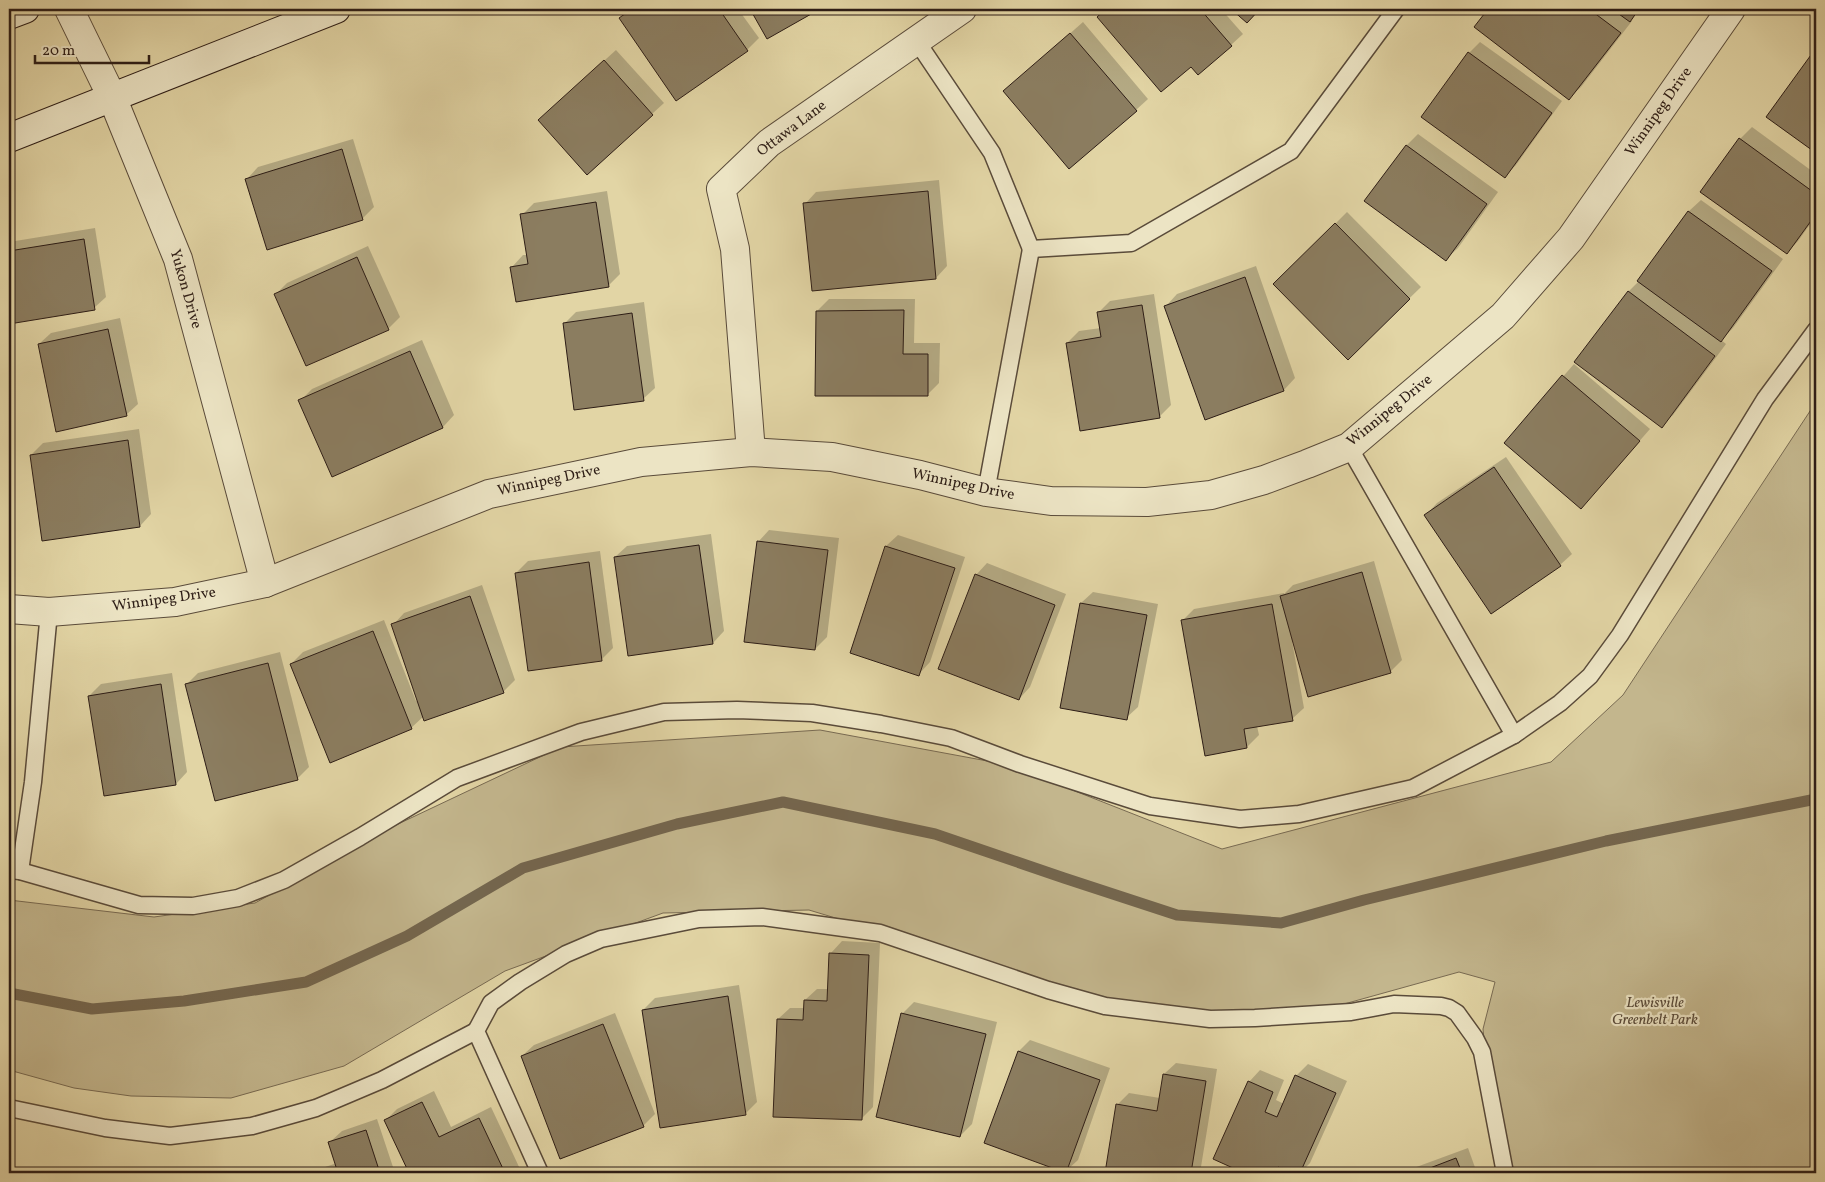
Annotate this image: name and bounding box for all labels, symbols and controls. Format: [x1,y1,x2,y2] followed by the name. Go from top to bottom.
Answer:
[35,32,149,64] scale bar
[42,41,75,62] text: 20 m
[1620,63,1698,161] street label: Winnipeg Drive
[753,96,831,162] street label: Ottawa Lane
[164,247,206,331] street label: Yukon Drive
[1343,370,1437,452] street label: Winnipeg Drive
[496,460,602,502] street label: Winnipeg Drive
[910,464,1016,506] street label: Winnipeg Drive
[111,582,217,618] street label: Winnipeg Drive
[1612,993,1698,1031] park label: Lewisville Greenbelt Park

